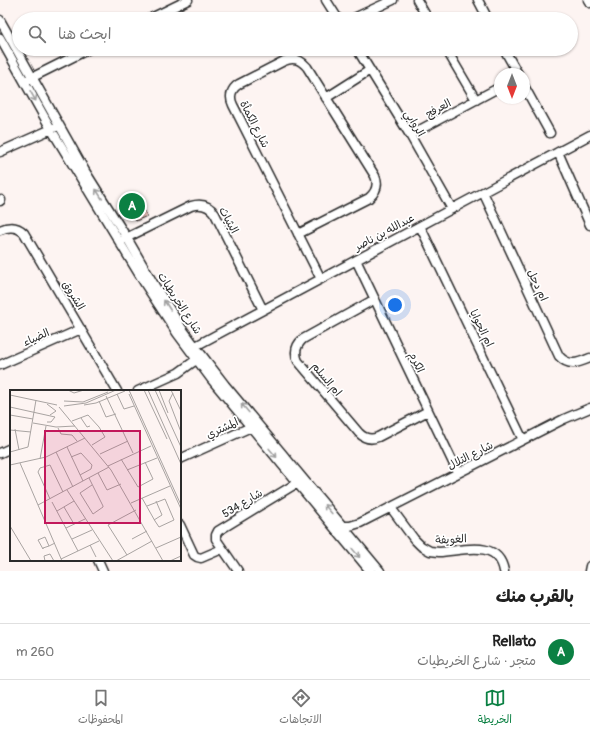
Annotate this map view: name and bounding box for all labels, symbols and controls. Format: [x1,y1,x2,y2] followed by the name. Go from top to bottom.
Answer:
[12,12,578,56] search box
[26,23,48,45] icon: search
[58,25,111,44] text: ابحث هنا
[494,68,530,104] north arrow
[29,90,37,102] one-way arrow
[423,96,454,121] street label: العرفج
[235,98,272,151] street label: شارع الكمأة
[398,107,428,141] street label: الروابي
[95,188,103,200] one-way arrow
[119,191,145,221] pin: A
[216,205,241,236] street label: اليثياث
[351,211,417,255] street label: عبدالله بن ناصر
[523,267,551,304] street label: ام دحل
[153,270,204,338] street label: شارع الخريطيات
[60,278,87,312] street label: الشروق
[385,295,405,315] your location
[162,299,170,311] one-way arrow
[465,307,496,350] street label: ام الحوايا
[21,326,51,349] street label: الضياء
[404,350,427,376] street label: الكرم
[307,360,344,400] street label: ام السلم
[10,390,181,561] inset map
[241,403,250,414] one-way arrow
[204,415,241,443] street label: المشتري
[445,438,496,474] street label: شارع التلال
[268,448,277,459] one-way arrow
[220,486,266,522] street label: شارع 534
[324,503,332,514] one-way arrow
[435,532,467,547] street label: الغويفة
[351,548,360,559] one-way arrow
[496,586,574,607] text: بالقرب منك
[492,632,536,651] text: Rellato
[16,644,54,660] text: 260 m
[557,644,565,660] text: A
[417,653,536,669] text: متجر · شارع الخريطيات
[78,687,123,729] tab: المحفوظات
[279,687,322,729] tab: الاتجاهات
[478,687,512,729] tab: الخريطة

